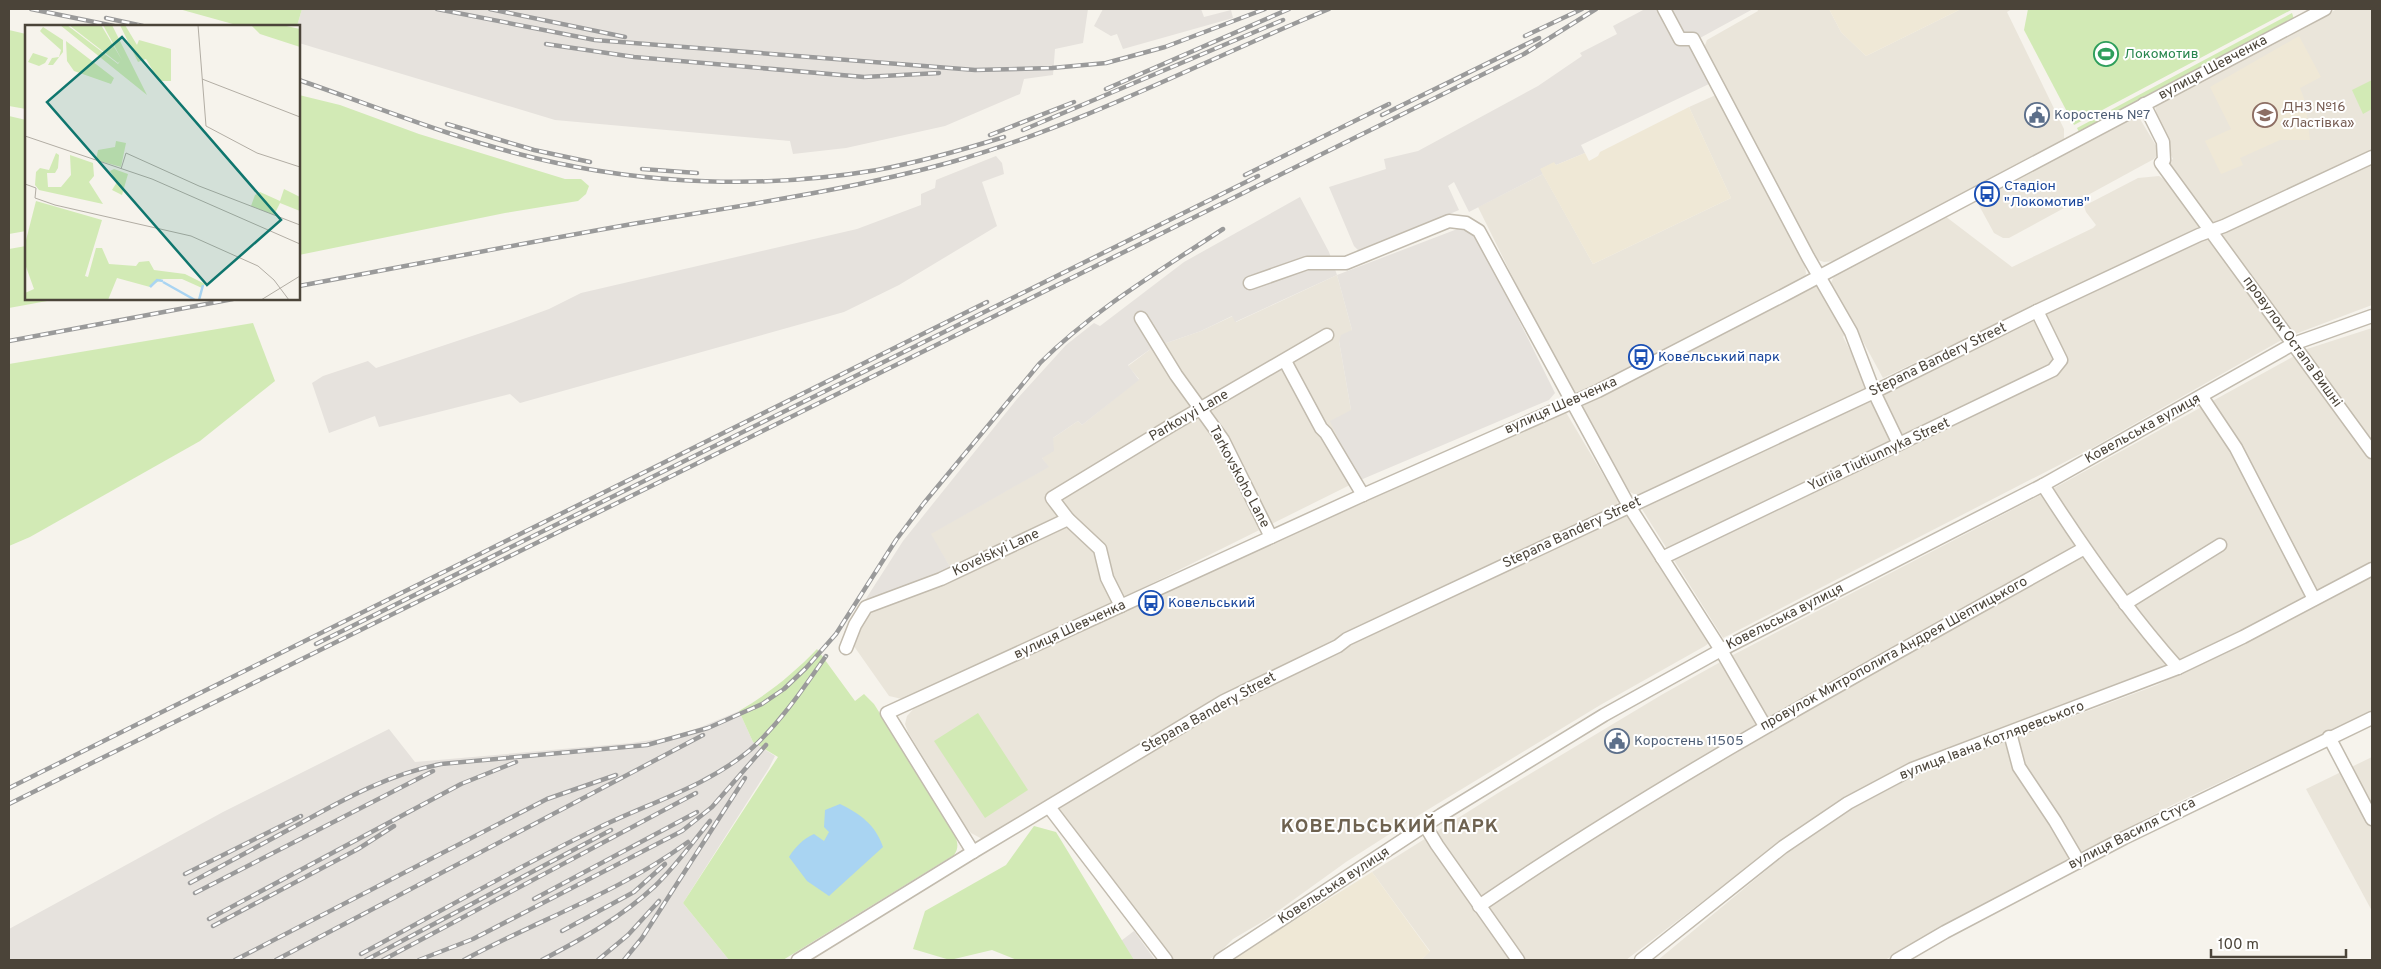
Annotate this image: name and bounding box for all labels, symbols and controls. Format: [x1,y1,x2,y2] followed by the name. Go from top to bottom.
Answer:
[25,25,300,300] inset map
[2156,32,2270,104] street label: вулиця Шевченка
[2093,41,2119,67] sports icon: Локомотив
[2124,46,2198,63] place label: Локомотив
[2282,99,2355,132] place label: ДНЗ №16 «Ластівка»
[2024,102,2050,128] public building icon: Коростень №7
[2252,102,2278,128] school or university icon: ДНЗ №16 «Ластівка»
[2054,107,2150,124] place label: Коростень №7
[2004,178,2090,211] place label: Стадіон "Локомотив"
[1974,181,2000,207] bus stop icon: Стадіон "Локомотив"
[2239,273,2345,411] street label: провулок Остапа Вишні
[1867,319,2009,401] street label: Stepana Bandery Street
[1628,344,1654,370] bus stop icon: Ковельський парк
[1658,349,1780,366] place label: Ковельський парк
[1502,374,1620,438] street label: вулиця Шевченка
[1146,386,1232,446] street label: Parkovyi Lane
[2082,390,2204,468] street label: Ковельська вулиця
[1805,415,1953,495] street label: Yuriia Tiutiunnyka Street
[1205,423,1273,531] street label: Tarkovskoho Lane
[1500,493,1644,573] street label: Stepana Bandery Street
[950,525,1042,581] street label: Kovelskyi Lane
[1757,573,2031,735] street label: провулок Митрополита Андрея Шептицького
[1723,580,1847,654] street label: Ковельська вулиця
[1138,590,1164,616] bus stop icon: Ковельський
[1168,595,1255,612] place label: Ковельський
[1012,597,1128,663] street label: вулиця Шевченка
[1139,669,1279,757] street label: Stepana Bandery Street
[1897,698,2087,784] street label: вулиця Івана Котляревського
[1604,728,1630,754] public building icon: Коростень 11505
[1634,733,1744,750] place label: Коростень 11505
[2065,794,2199,874] street label: вулиця Василя Стуса
[1281,814,1499,839] district label: КОВЕЛЬСЬКИЙ ПАРК
[1275,844,1393,928] street label: Ковельська вулиця
[2211,926,2346,958] scale bar
[2218,936,2259,955] text: 100 m

